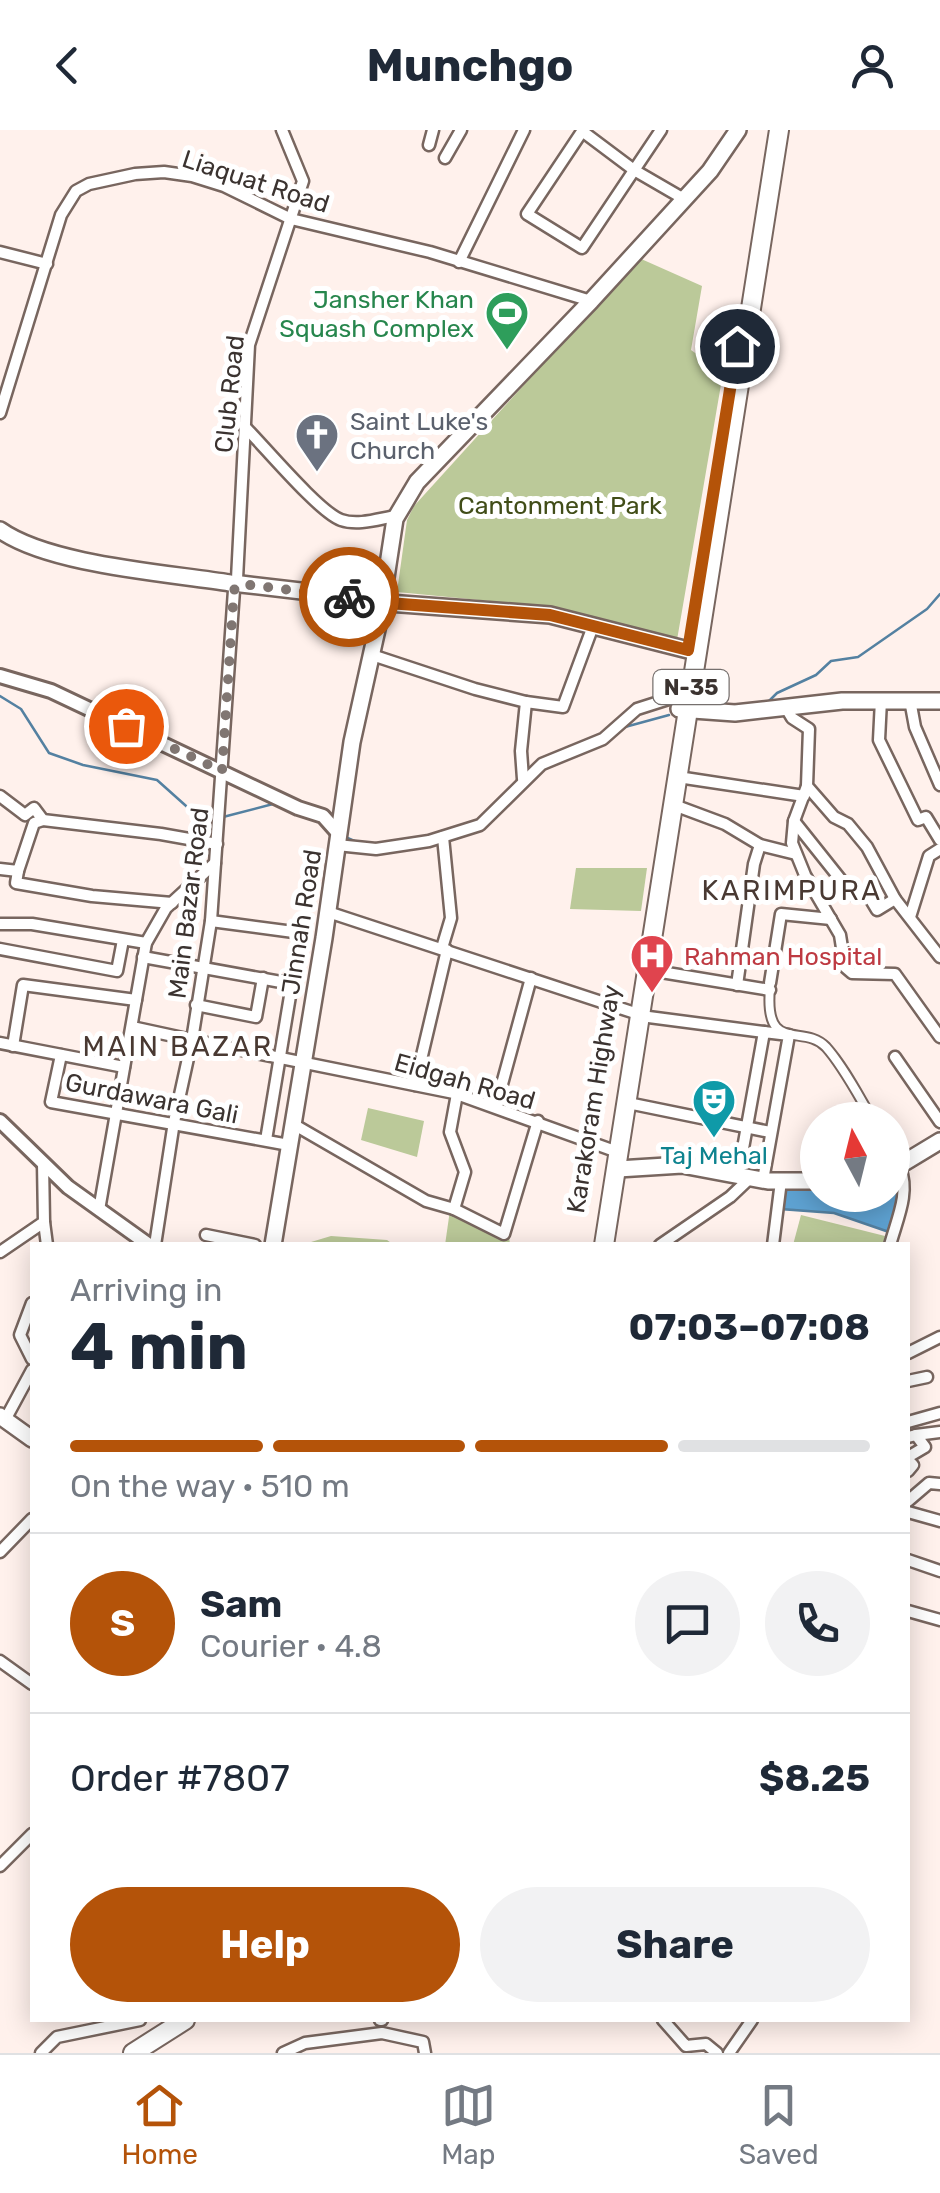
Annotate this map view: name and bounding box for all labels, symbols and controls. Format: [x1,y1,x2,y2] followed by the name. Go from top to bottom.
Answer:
[40,38,95,93] icon: back
[845,38,900,93] icon: person
[367,39,573,92] text: Munchgo
[179,144,333,219] street label: Liaquat Road
[279,285,474,343] place label: Jansher Khan Squash Complex
[484,290,530,351] sports icon: Jansher Khan Squash Complex
[695,304,780,389] pin
[710,319,765,374] icon: home
[209,334,250,454] street label: Club Road
[350,407,488,465] place label: Saint Luke's Church
[294,412,340,473] church icon: Saint Luke's Church
[458,491,662,520] park label: Cantonment Park
[299,547,399,647] courier
[322,570,377,625] icon: bike
[654,670,728,704] road number: N-35
[84,684,169,769] pin
[99,699,154,754] icon: bag
[162,806,215,1000] street label: Main Bazar Road
[276,847,327,997] street label: Jinnah Road
[701,874,883,907] district label: KARIMPURA
[629,933,675,994] hospital icon: Rahman Hospital
[684,942,882,971] place label: Rahman Hospital
[561,983,626,1215] street label: Karakoram Highway
[82,1030,274,1063] district label: MAIN BAZAR
[391,1048,539,1115] street label: Eidgah Road
[63,1068,241,1129] street label: Gurdawara Gali
[691,1078,737,1139] theatre icon: Taj Mehal
[800,1102,910,1212] north arrow
[800,1102,910,1212] map controls
[660,1141,768,1170] place label: Taj Mehal
[70,1271,222,1309] text: Arriving in
[629,1304,870,1350] text: 07:03–07:08
[70,1308,248,1385] text: 4 min
[70,1467,350,1505] text: On the way · 510 m
[635,1571,740,1676] button: chat
[765,1571,870,1676] button: phone
[200,1581,282,1627] text: Sam
[110,1600,135,1646] text: S
[200,1627,382,1665] text: Courier · 4.8
[70,1755,290,1801] text: Order #7807
[759,1755,870,1801] text: $8.25
[70,1887,460,2002] button: Help
[480,1887,870,2002] button: Share
[121,2078,198,2171] tab: Home
[441,2078,496,2171] tab: Map
[739,2078,819,2171] tab: Saved

